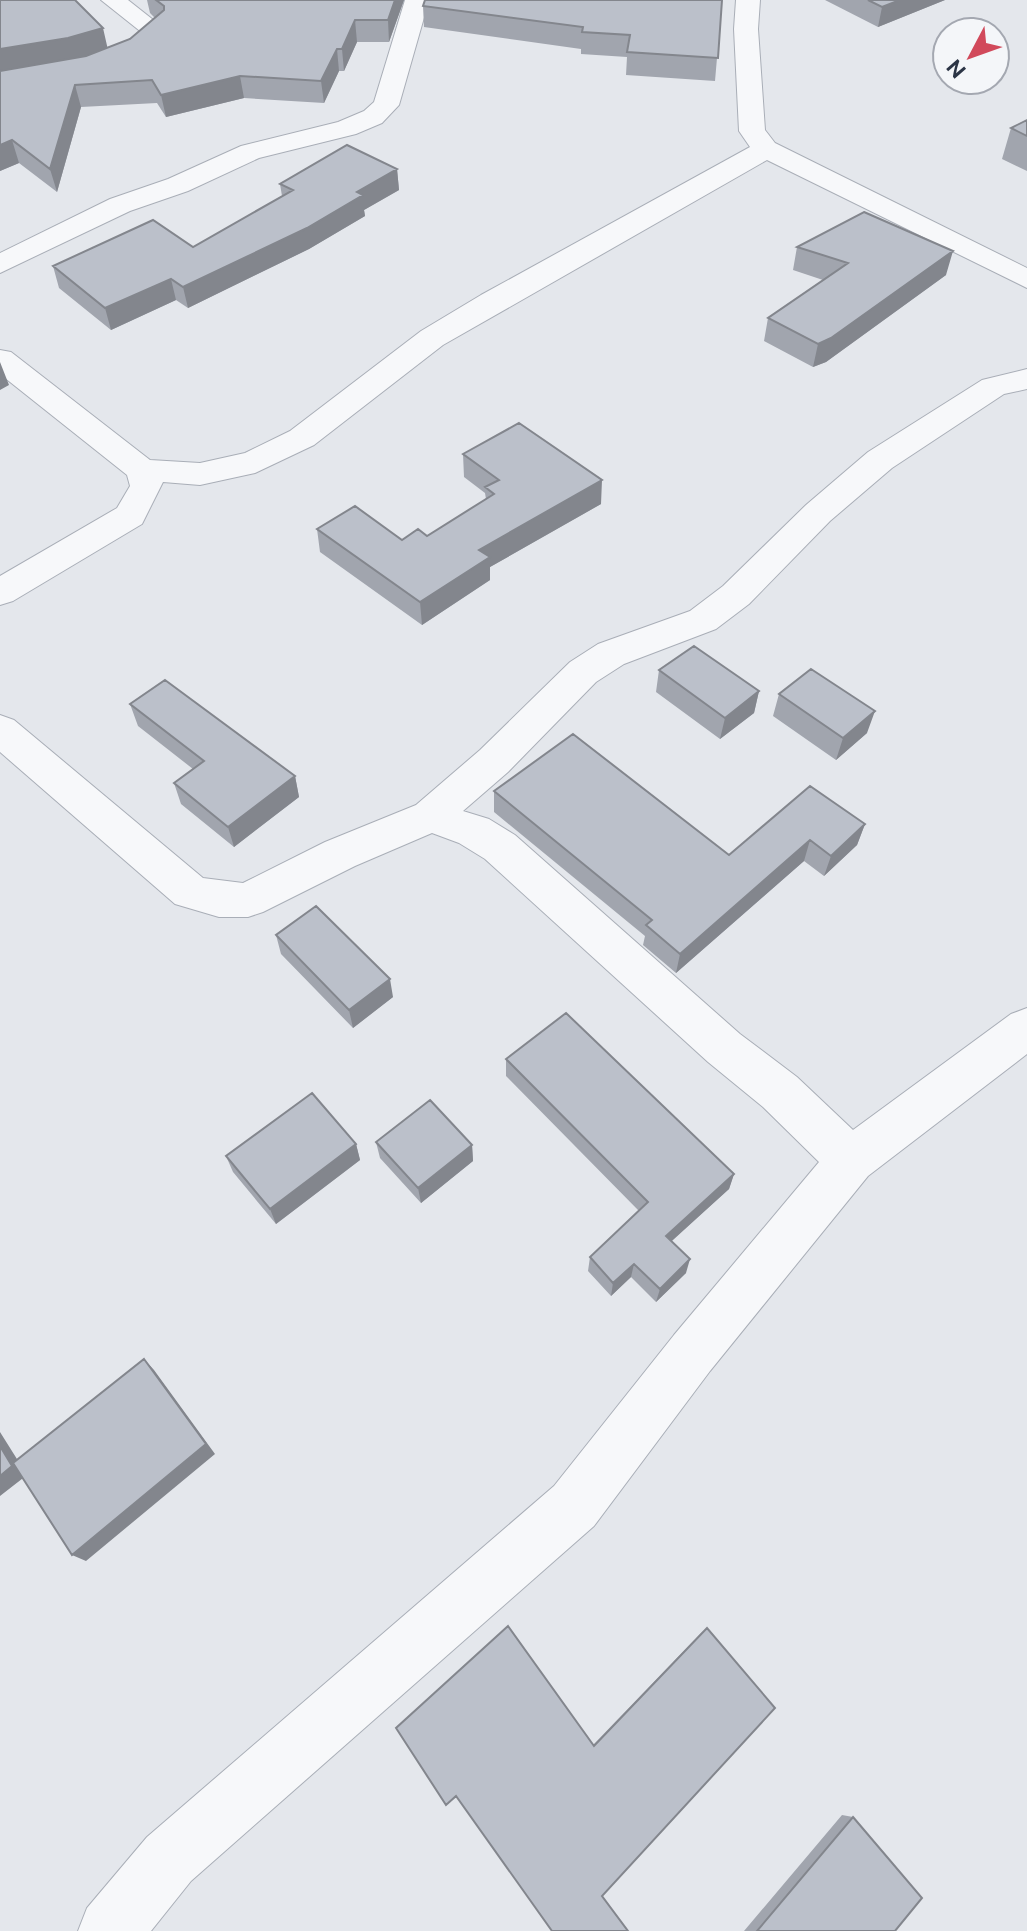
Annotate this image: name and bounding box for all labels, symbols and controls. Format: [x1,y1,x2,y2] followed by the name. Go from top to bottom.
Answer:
[931,16,1011,96] north arrow
[941,55,970,84] text: N

